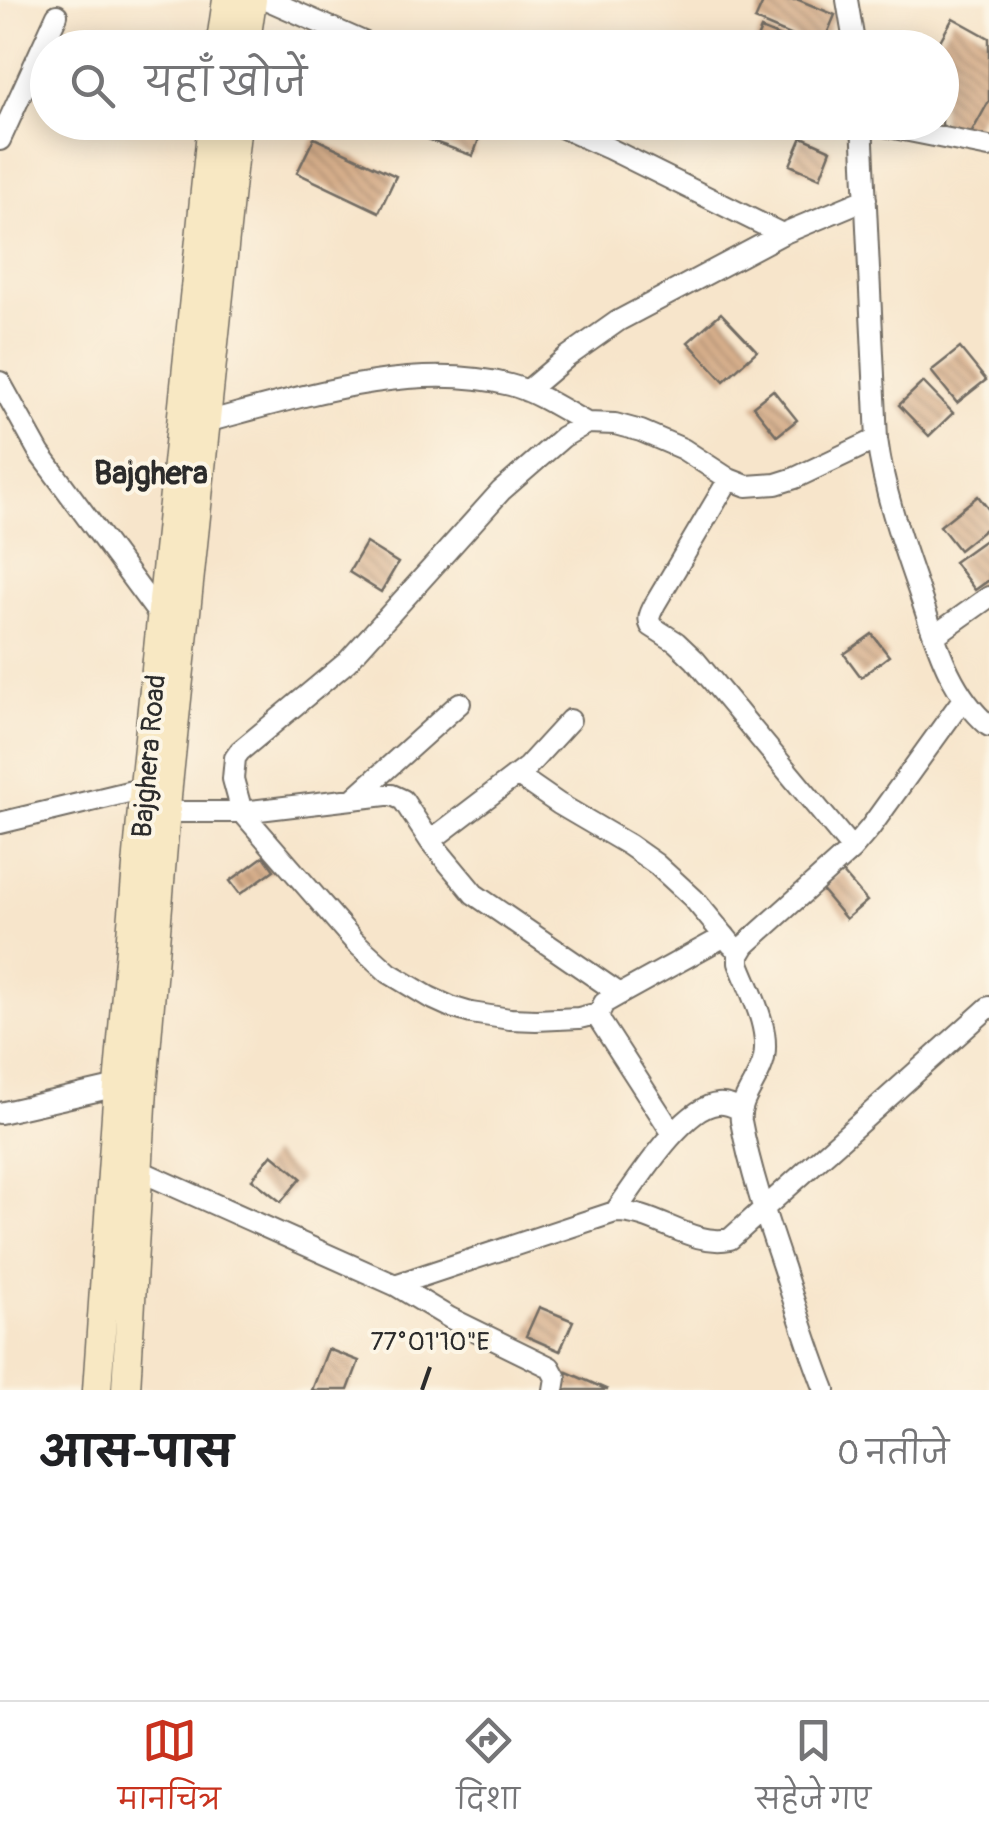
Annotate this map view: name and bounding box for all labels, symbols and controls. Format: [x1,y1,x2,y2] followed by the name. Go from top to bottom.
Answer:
[30,30,959,140] search box
[65,58,120,113] icon: search
[145,59,307,107] text: यहाँ खोजें
[94,454,208,494] district label: Bajghera
[125,673,174,839] street label: Bajghera Road
[370,1327,490,1358] text: 77°01'10"E
[40,1427,233,1479] text: आस-पास
[837,1434,949,1474] text: 0 नतीजे
[118,1713,221,1830] tab: मानचित्र
[456,1713,520,1830] tab: दिशा
[756,1713,871,1830] tab: सहेजे गए

